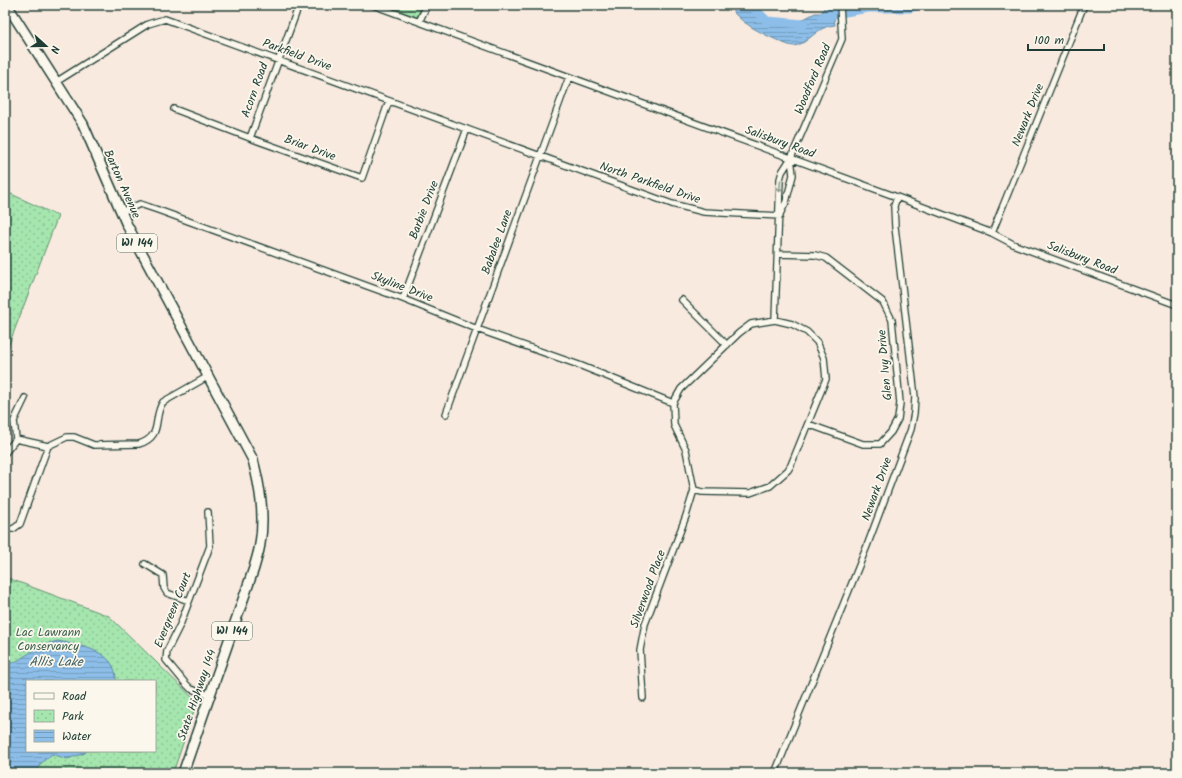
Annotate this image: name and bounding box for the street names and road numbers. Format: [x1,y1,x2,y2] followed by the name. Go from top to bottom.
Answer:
[260,34,335,76] street label: Parkfield Drive
[790,40,837,117] street label: Woodford Road
[236,59,274,120] street label: Acorn Road
[1007,80,1050,149] street label: Newark Drive
[742,121,819,164] street label: Salisbury Road
[281,130,339,166] street label: Briar Drive
[98,146,146,222] street label: Barton Avenue
[597,157,704,209] street label: North Parkfield Drive
[404,177,444,242] street label: Barbie Drive
[476,206,518,277] street label: Babalee Lane
[117,234,157,252] road number: WI 144
[1044,236,1121,280] street label: Salisbury Road
[368,266,436,308] street label: Skyline Drive
[872,328,898,401] street label: Glen Ivy Drive
[857,454,898,524] street label: Newark Drive
[625,547,671,631] street label: Silverwood Place
[149,569,197,651] street label: Evergreen Court
[212,622,252,640] road number: WI 144
[172,646,222,743] street label: State Highway 144

